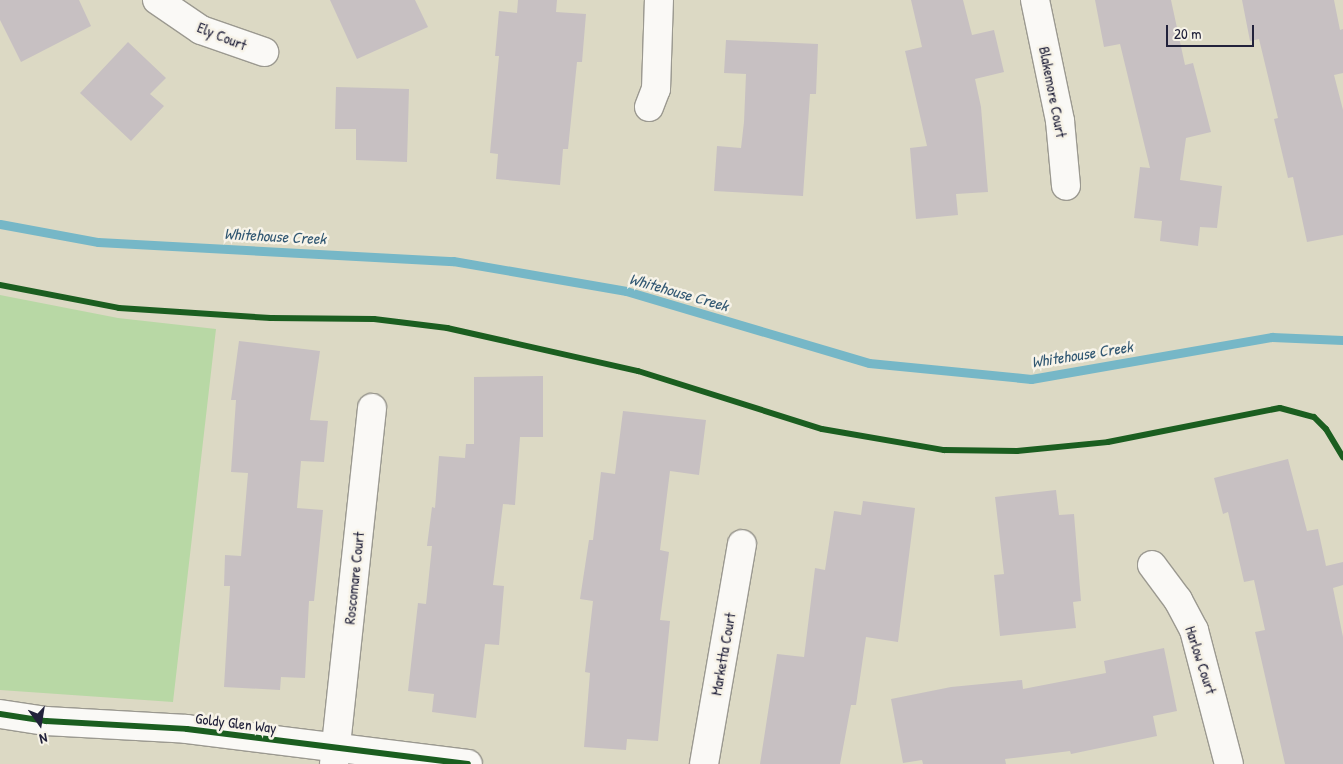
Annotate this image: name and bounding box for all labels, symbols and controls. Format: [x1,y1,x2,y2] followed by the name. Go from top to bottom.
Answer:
[1168,15,1256,47] scale bar
[195,18,249,54] street label: Ely Court
[1174,23,1201,44] text: 20 m
[1035,45,1071,139] street label: Blakemore Court
[224,224,326,248] water label: Whitehouse Creek
[627,269,731,315] water label: Whitehouse Creek
[1030,337,1134,371] water label: Whitehouse Creek
[340,531,368,625] street label: Roscomare Court
[707,611,739,697] street label: Marketta Court
[1182,624,1220,696] street label: Harlow Court
[15,699,65,749] north arrow
[194,709,278,737] street label: Goldy Glen Way
[38,729,49,749] text: N

